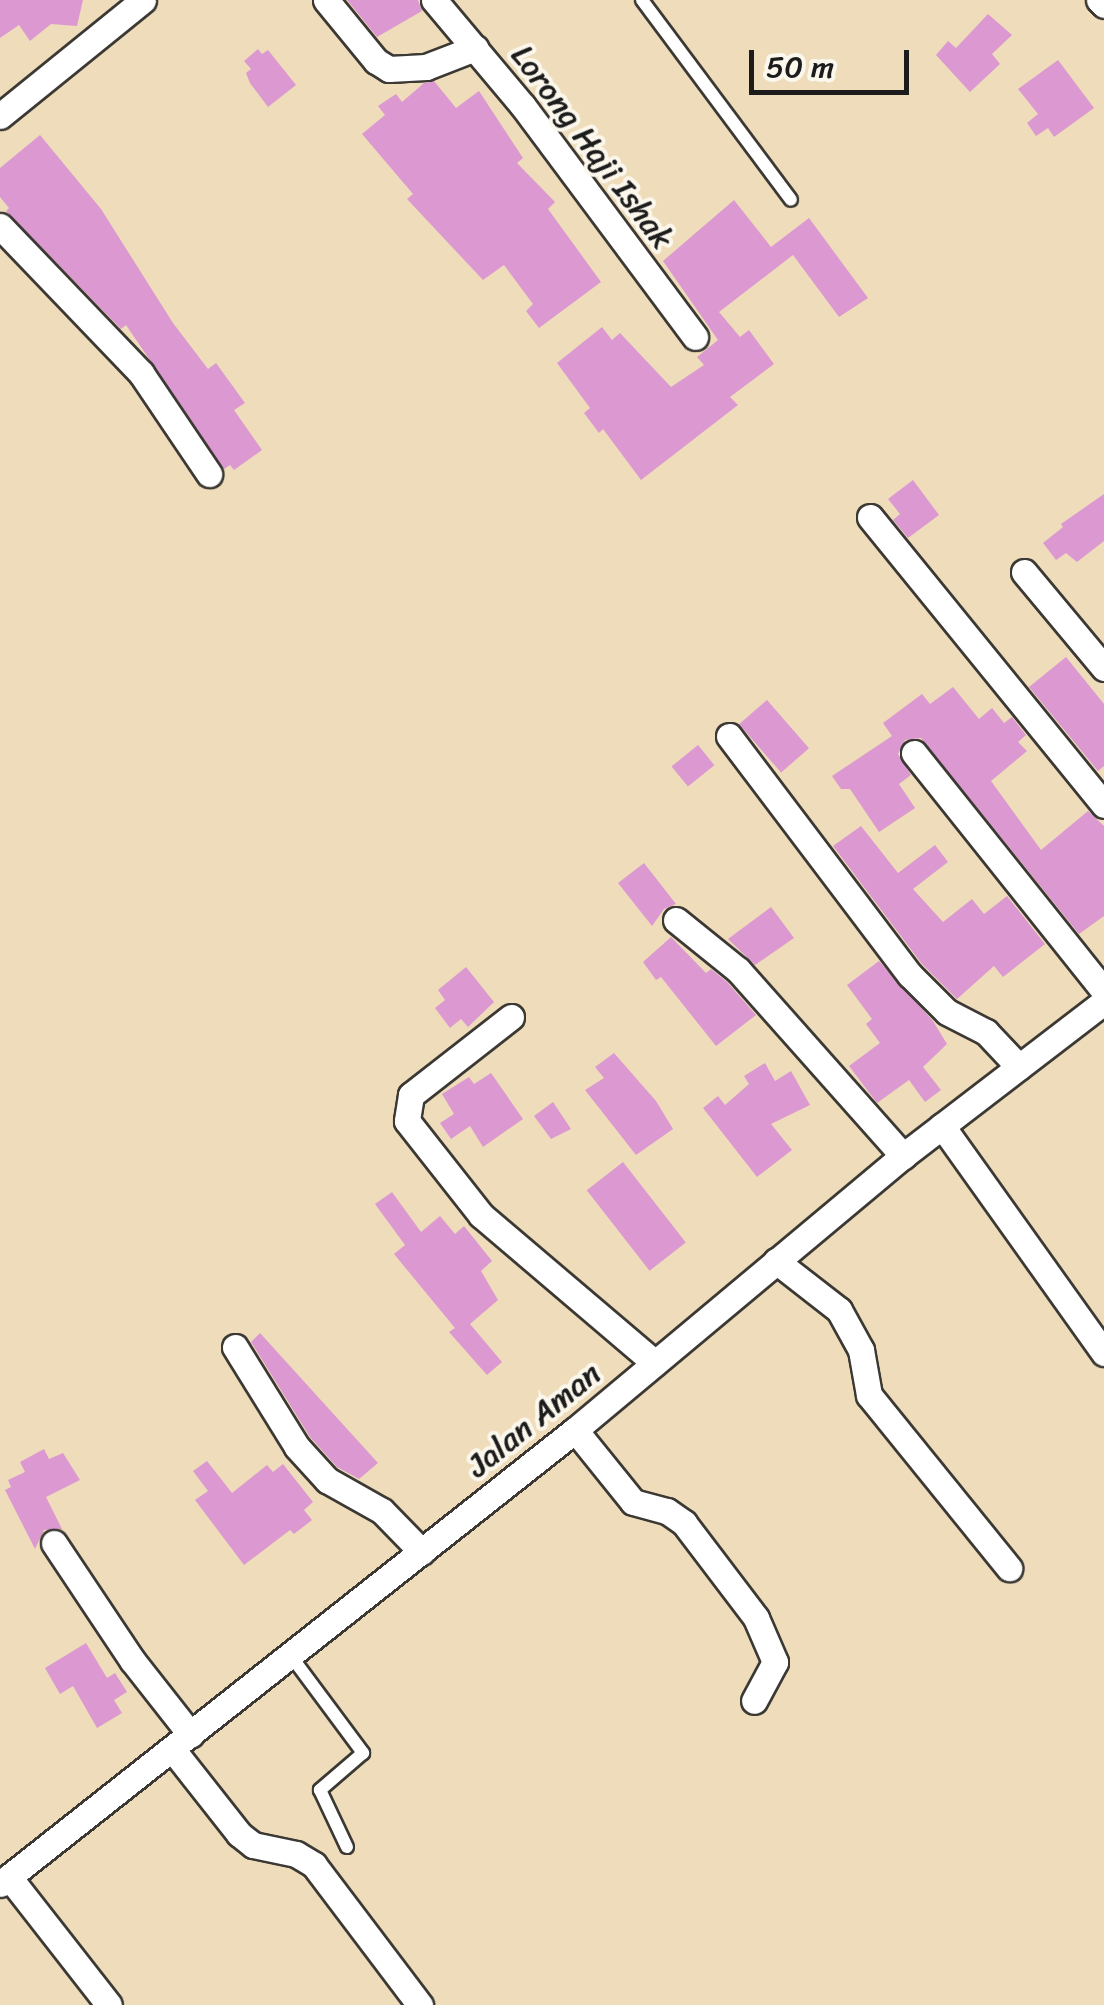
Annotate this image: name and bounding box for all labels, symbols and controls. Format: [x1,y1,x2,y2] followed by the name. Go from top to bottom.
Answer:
[754,30,914,92] scale bar
[503,37,681,257] street label: Lorong Haji Ishak
[766,40,834,94] text: 50 m
[459,1355,609,1485] street label: Jalan Aman

